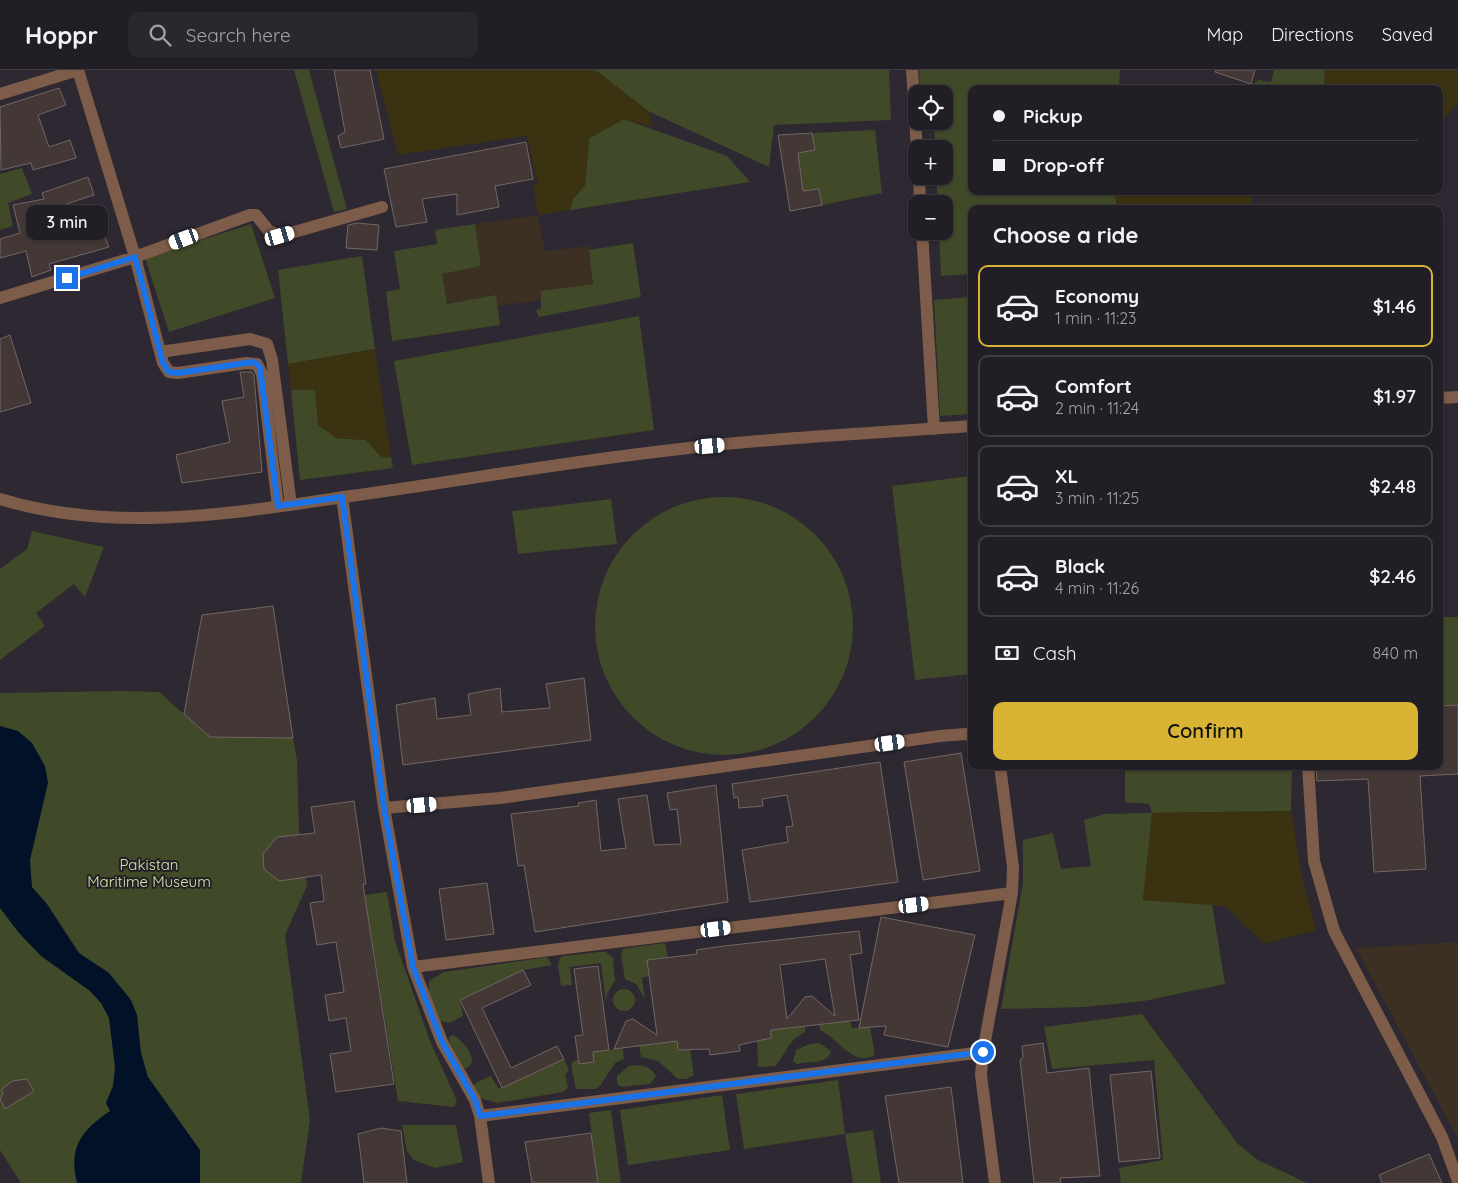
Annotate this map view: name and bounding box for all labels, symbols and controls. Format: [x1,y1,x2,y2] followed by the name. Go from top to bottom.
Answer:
[128,12,478,57] search box
[25,20,98,50] text: Hoppr
[146,21,174,49] icon: search
[186,23,291,47] text: Search here
[1206,23,1243,46] text: Map
[1271,23,1354,46] text: Directions
[1382,23,1433,46] text: Saved
[908,85,953,240] map controls
[908,85,953,130] button: locate
[1023,104,1083,128] text: Pickup
[908,140,953,185] button: +
[1023,153,1104,177] text: Drop-off
[908,195,953,240] button: −
[26,206,108,240] callout: 3 min
[47,212,87,232] text: 3 min
[993,221,1138,249] text: Choose a ride
[263,225,296,247] car
[167,227,200,251] car
[56,267,78,289] route end
[995,284,1040,329] icon: car
[1055,284,1139,308] text: Economy
[1373,294,1416,318] text: $1.46
[1055,308,1137,328] text: 1 min · 11:23
[995,374,1040,419] icon: car
[1055,374,1132,398] text: Comfort
[1373,384,1416,408] text: $1.97
[1055,398,1139,418] text: 2 min · 11:24
[694,437,725,455] car
[995,464,1040,509] icon: car
[1055,464,1078,488] text: XL
[1369,474,1416,498] text: $2.48
[1055,488,1139,508] text: 3 min · 11:25
[995,554,1040,599] icon: car
[1055,554,1105,578] text: Black
[1369,564,1416,588] text: $2.46
[1055,578,1139,598] text: 4 min · 11:26
[993,639,1021,667] icon: cash
[1033,641,1077,665] text: Cash
[1372,643,1418,663] text: 840 m
[993,702,1418,760] button: Confirm
[874,733,905,753] car
[406,796,437,814] car
[87,855,211,891] park label: Pakistan Maritime Museum
[898,896,929,914] car
[700,920,731,938] car
[972,1041,994,1063] route start

